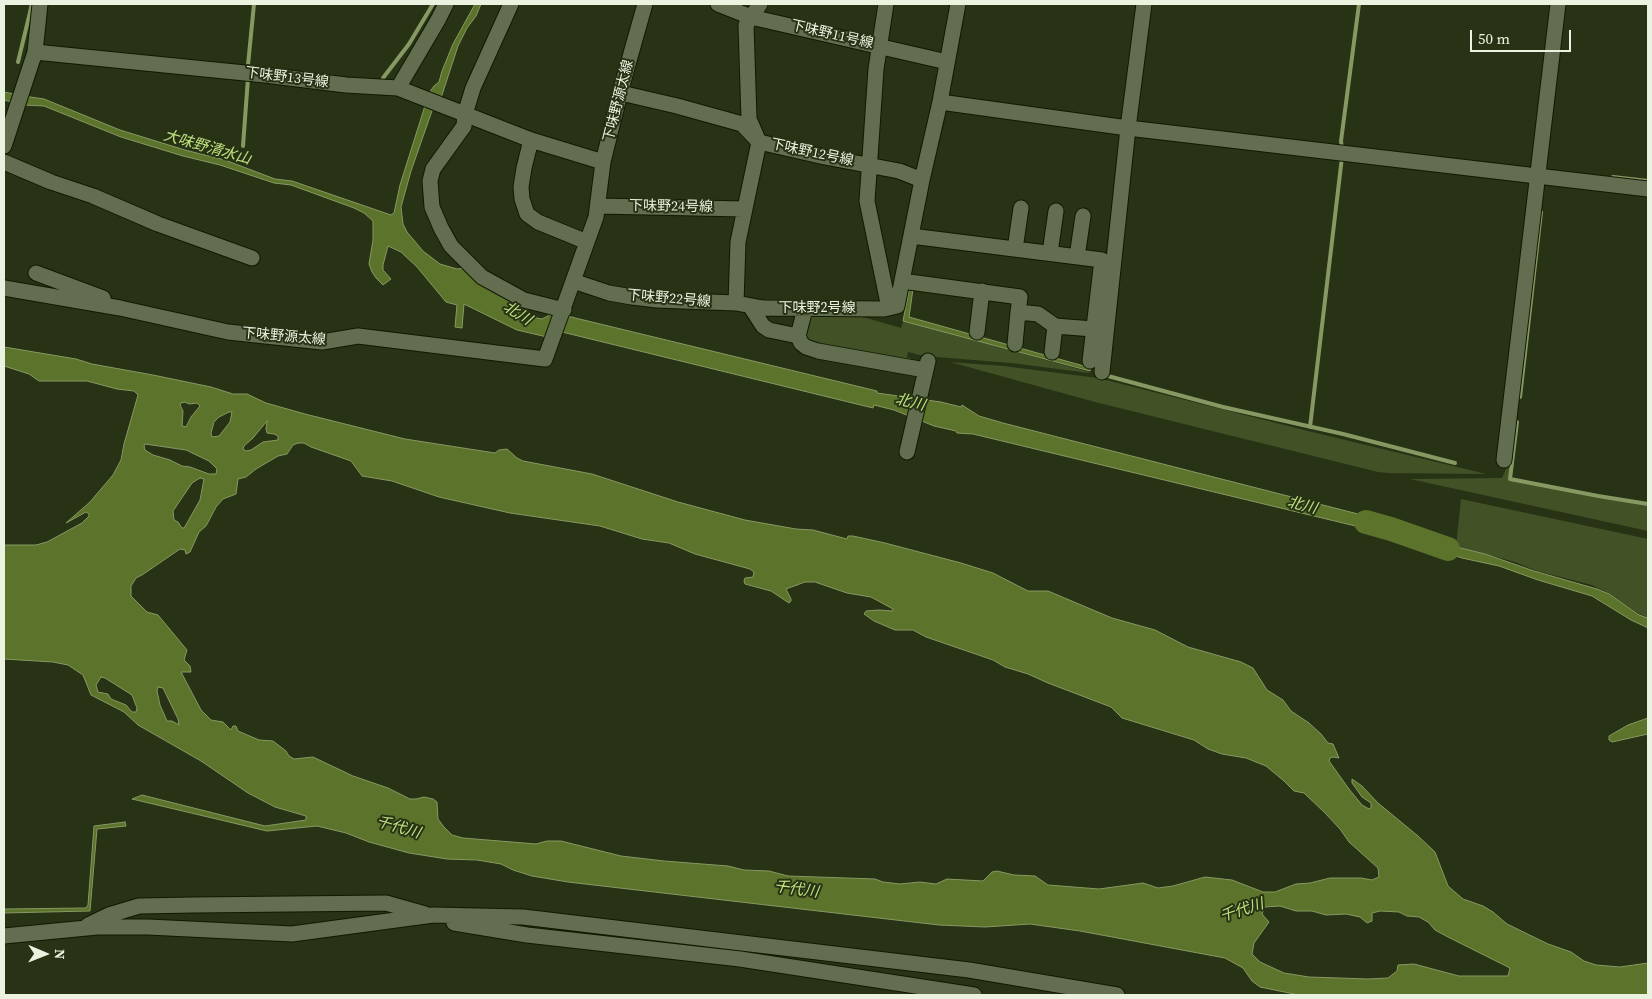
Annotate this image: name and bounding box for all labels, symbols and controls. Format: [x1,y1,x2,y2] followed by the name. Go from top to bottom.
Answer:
[789,17,875,53] street label: 下味野11号線
[1472,20,1573,52] scale bar
[1478,28,1510,49] text: 50 m
[601,58,637,144] street label: 下味野源太線
[244,65,330,91] street label: 下味野13号線
[161,127,253,169] water label: 大味野清水山
[769,136,855,170] street label: 下味野12号線
[629,198,713,216] street label: 下味野24号線
[626,287,712,311] street label: 下味野22号線
[500,298,534,330] water label: 北川
[779,300,855,316] street label: 下味野2号線
[241,325,327,349] street label: 下味野源太線
[893,391,927,415] water label: 北川
[1285,494,1319,518] water label: 北川
[374,813,422,843] water label: 千代川
[772,878,820,902] water label: 千代川
[1218,895,1266,927] water label: 千代川
[20,929,70,979] north arrow
[50,949,70,960] text: N

